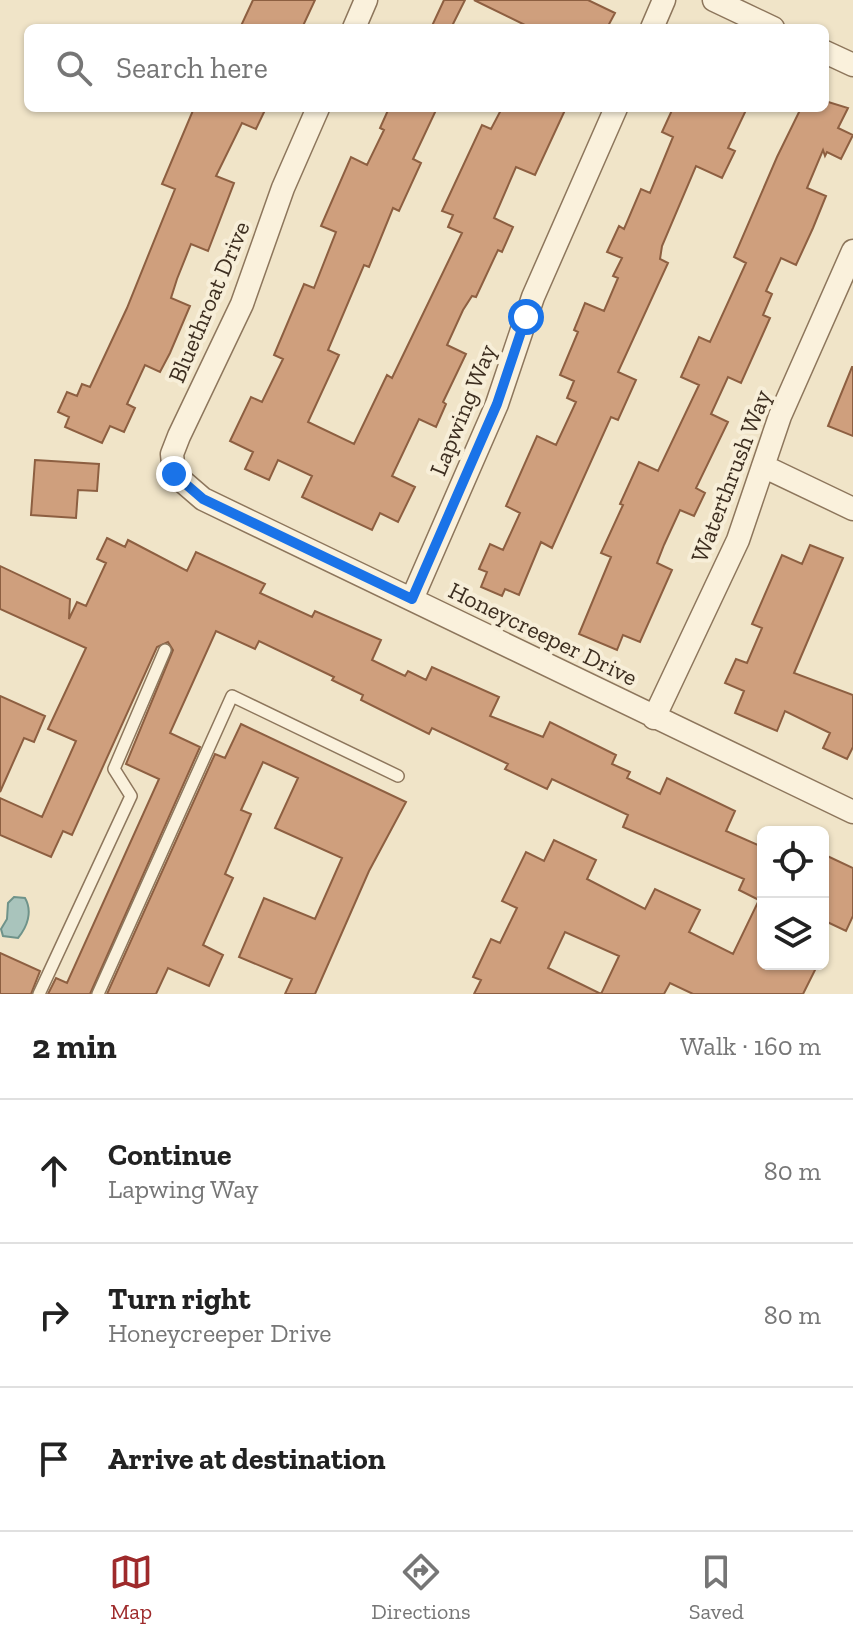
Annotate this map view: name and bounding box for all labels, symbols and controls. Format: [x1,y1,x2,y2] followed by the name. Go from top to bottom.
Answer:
[24,24,829,112] search box
[52,46,96,90] icon: search
[116,50,268,86] text: Search here
[161,217,256,387] street label: Bluethroat Drive
[508,299,544,335] route start
[423,339,502,480] street label: Lapwing Way
[684,385,777,566] street label: Waterthrush Way
[156,456,192,492] route end
[444,575,642,692] street label: Honeycreeper Drive
[757,826,829,970] map controls
[757,826,829,898] button: locate
[757,898,829,970] button: layers
[32,1026,117,1067] text: 2 min
[680,1030,821,1062] text: Walk · 160 m
[108,1137,232,1173] text: Continue
[32,1149,76,1193] icon: ahead
[764,1155,821,1187] text: 80 m
[108,1173,259,1205] text: Lapwing Way
[108,1281,250,1317] text: Turn right
[32,1293,76,1337] icon: right
[764,1299,821,1331] text: 80 m
[108,1317,331,1349] text: Honeycreeper Drive
[32,1437,76,1481] icon: arrive
[108,1441,385,1477] text: Arrive at destination
[109,1550,153,1625] tab: Map
[371,1550,471,1625] tab: Directions
[689,1550,744,1625] tab: Saved

